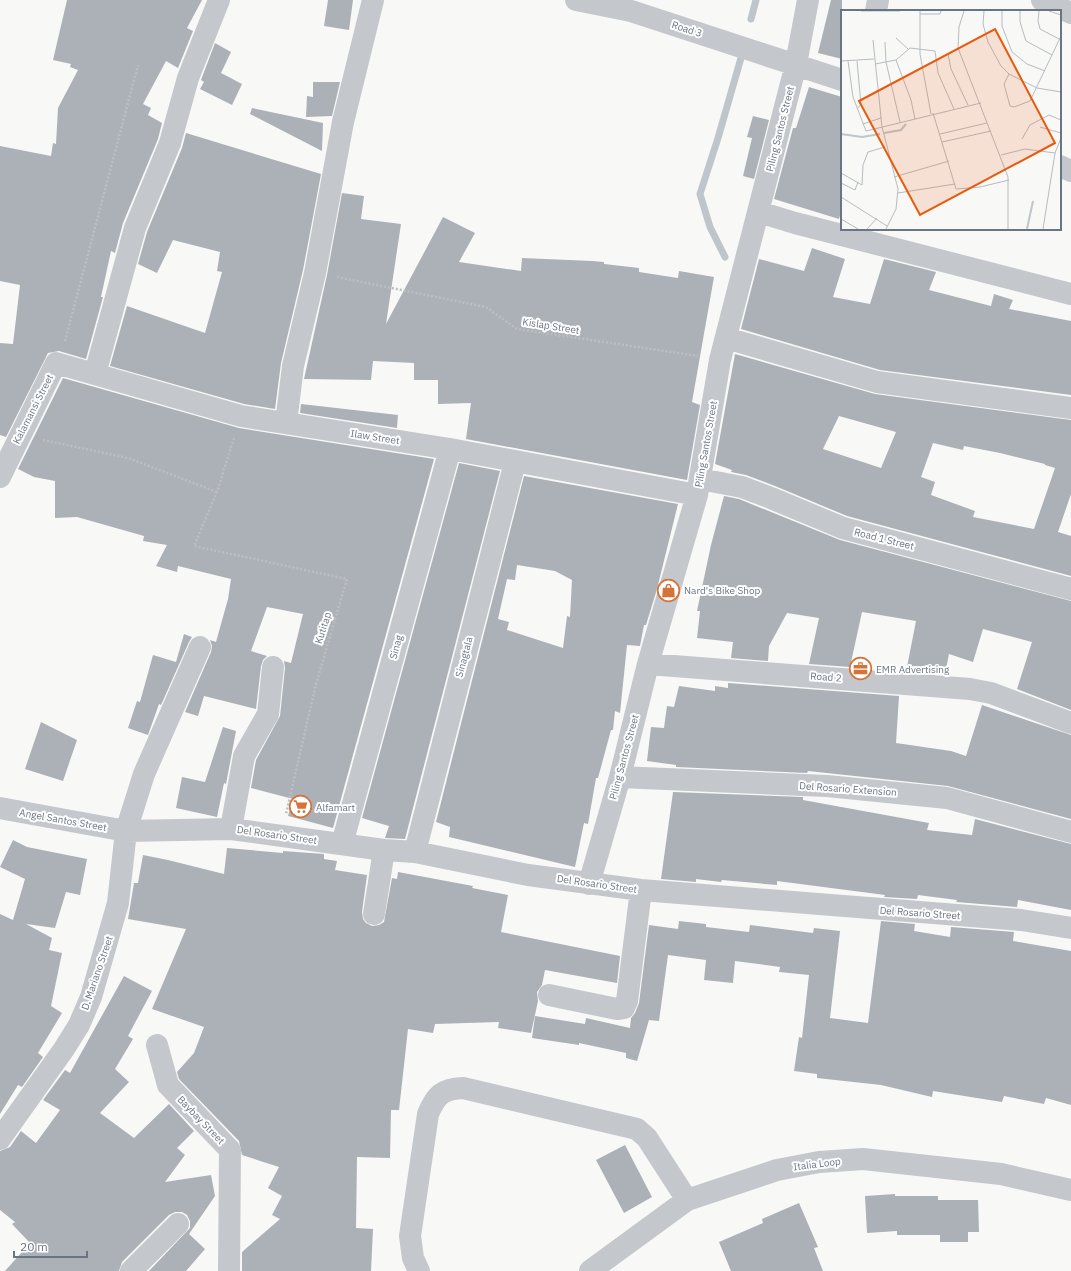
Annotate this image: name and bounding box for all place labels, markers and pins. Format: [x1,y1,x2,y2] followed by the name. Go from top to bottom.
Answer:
[656,577,682,603] shop icon: Nard's Bike Shop
[684,584,761,597] place label: Nard's Bike Shop
[848,656,874,682] office icon: EMR Advertising
[876,663,950,676] place label: EMR Advertising
[288,794,314,820] supermarket icon: Alfamart
[316,801,355,814] place label: Alfamart

